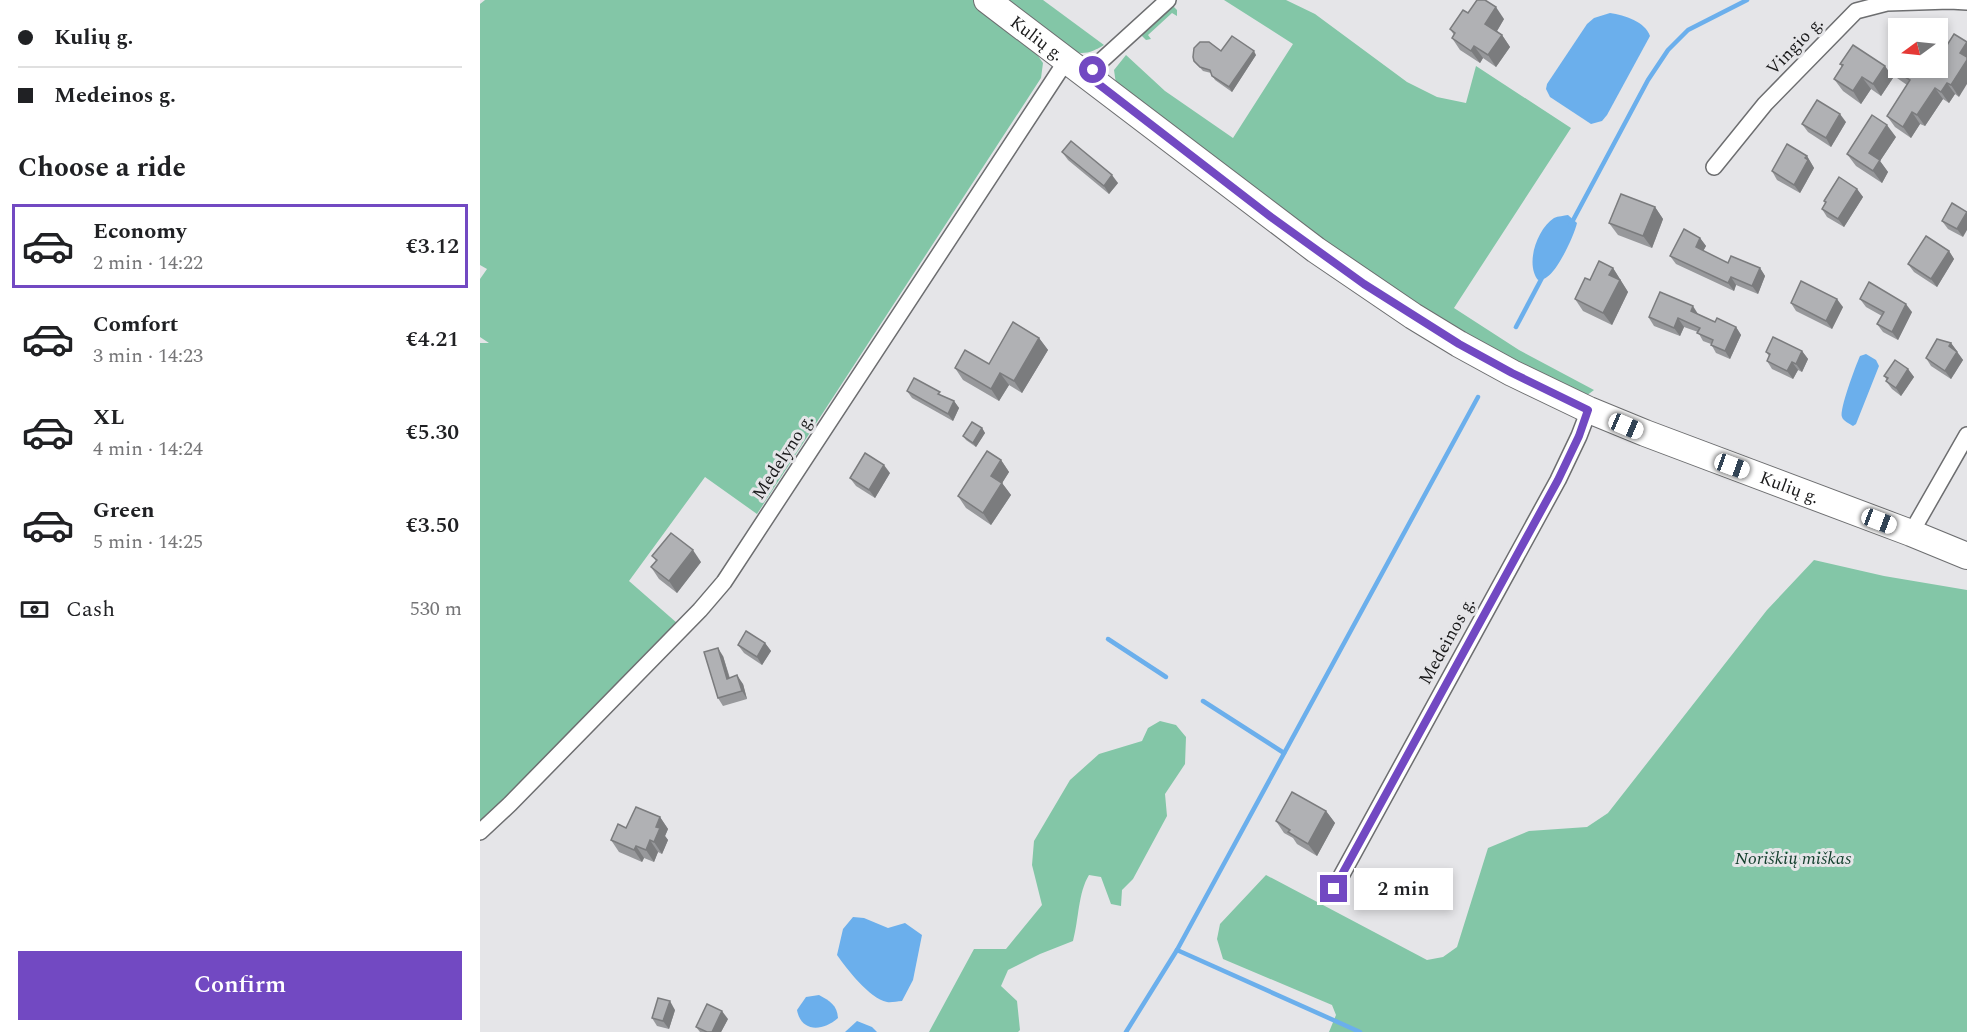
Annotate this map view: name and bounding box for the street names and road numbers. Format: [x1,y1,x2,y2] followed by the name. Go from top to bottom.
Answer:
[1004,9,1070,68] street label: Kulių g.
[1760,10,1830,82] street label: Vingio g.
[745,409,821,505] street label: Medelyno g.
[1756,464,1823,511] street label: Kulių g.
[1412,592,1482,690] street label: Medeinos g.

